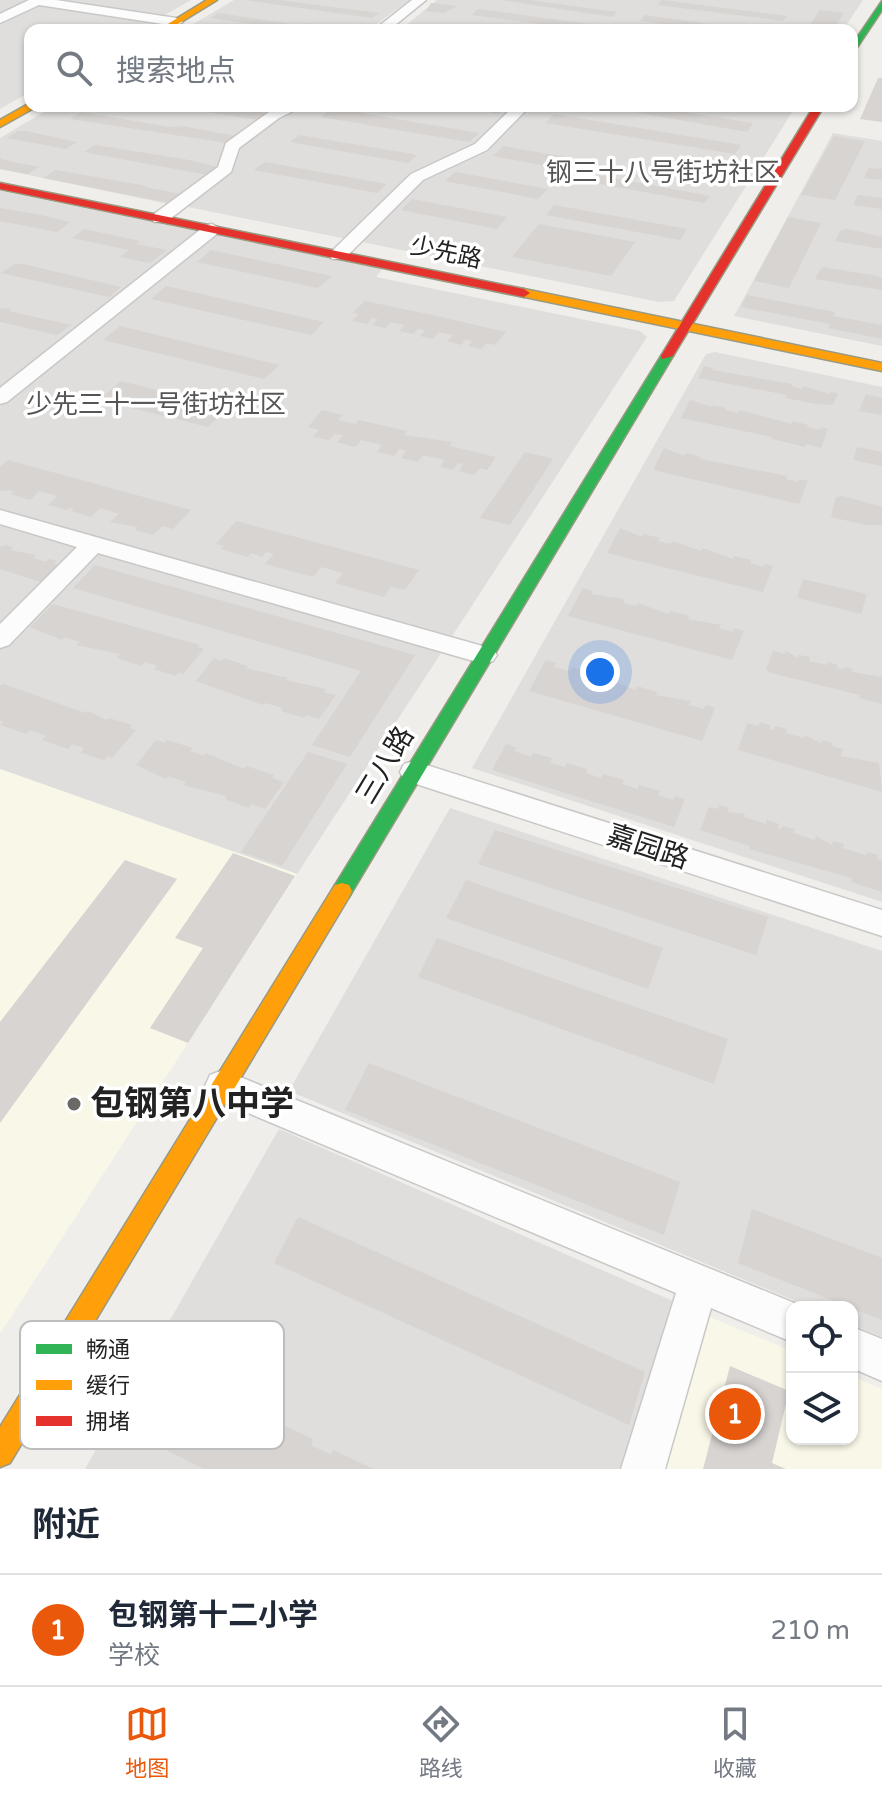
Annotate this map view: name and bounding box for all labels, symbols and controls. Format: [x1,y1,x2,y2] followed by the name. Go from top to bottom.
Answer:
[24,24,858,112] search box
[52,46,96,90] icon: search
[116,53,236,90] text: 搜索地点
[546,157,780,188] district label: 钢三十八号街坊社区
[408,231,484,275] street label: 少先路
[26,389,286,420] district label: 少先三十一号街坊社区
[580,652,620,692] your location
[349,720,421,810] street label: 三八路
[603,818,693,876] street label: 嘉园路
[90,1084,294,1125] place label: 包钢第八中学
[65,1095,83,1113] marker: 包钢第八中学
[786,1301,858,1445] map controls
[786,1301,858,1373] button: locate
[20,1321,284,1449] legend
[86,1337,130,1363] text: 畅通
[86,1373,130,1399] text: 缓行
[786,1373,858,1445] button: layers
[709,1384,761,1444] pin: 1
[86,1409,130,1435] text: 拥堵
[32,1505,100,1546] text: 附近
[108,1597,318,1634] text: 包钢第十二小学
[50,1615,66,1646] text: 1
[770,1615,850,1646] text: 210 m
[108,1640,160,1671] text: 学校
[125,1702,169,1782] tab: 地图
[419,1702,463,1782] tab: 路线
[713,1702,757,1782] tab: 收藏

